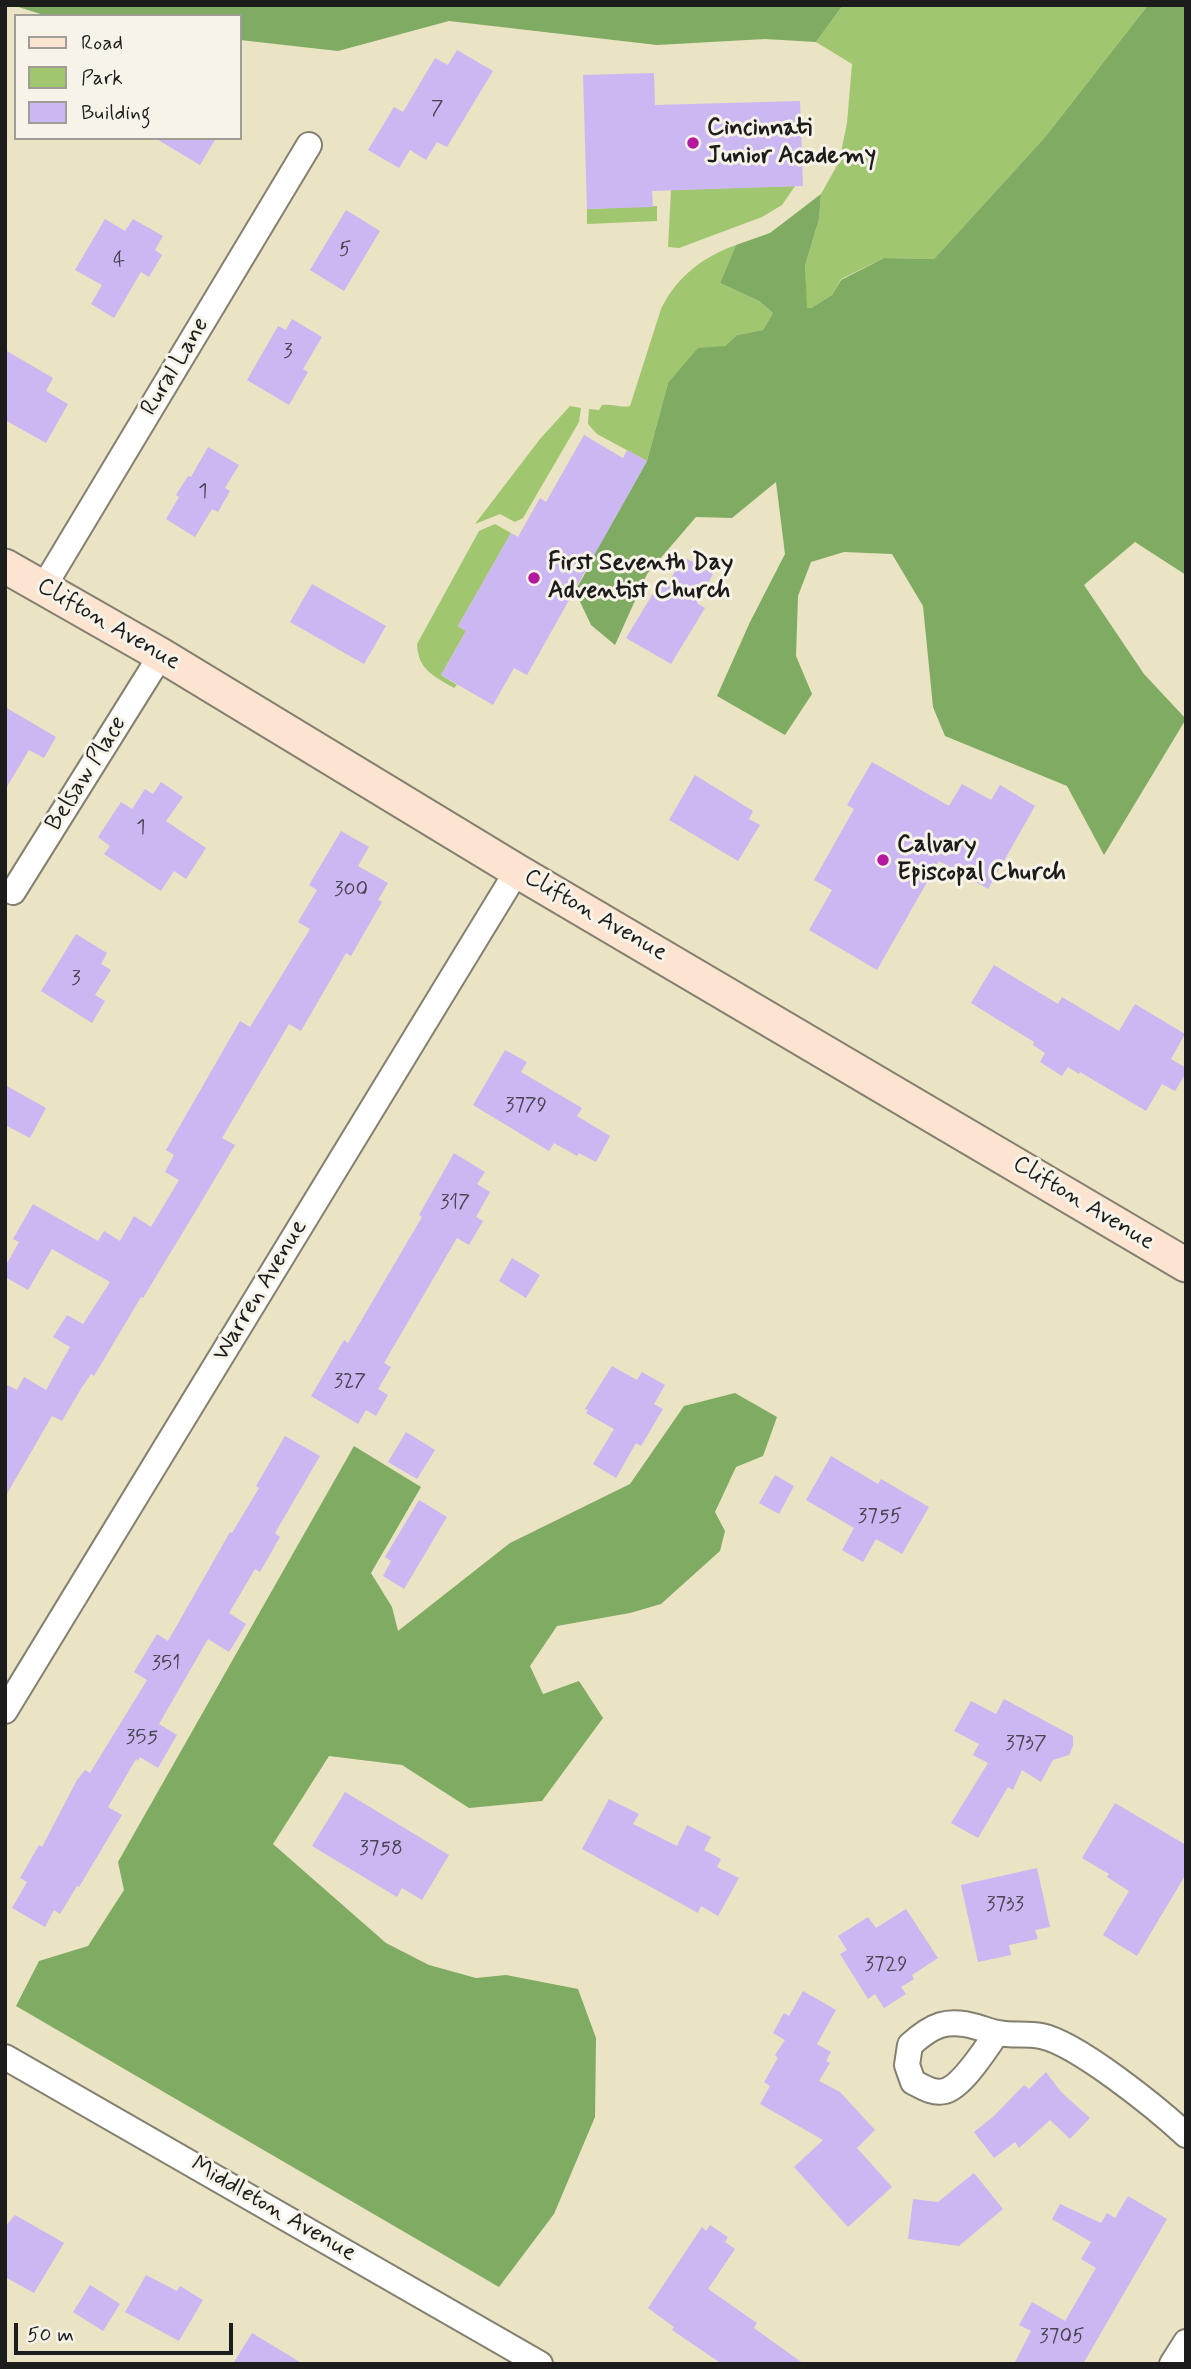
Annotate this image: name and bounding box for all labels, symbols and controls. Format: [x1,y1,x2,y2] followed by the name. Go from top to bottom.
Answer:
[14,14,242,140] legend
[81,29,123,57] text: Road
[81,64,123,92] text: Park
[431,97,443,123] house number: 7
[81,99,151,127] text: Building
[707,115,876,171] place label: Cincinnati Junior Academy
[685,135,701,151] marker: Cincinnati Junior Academy
[339,238,351,264] house number: 5
[113,249,125,275] house number: 4
[136,313,216,421] street label: Rural Lane
[283,340,293,366] house number: 3
[198,480,208,506] house number: 1
[548,550,733,606] place label: First Seventh Day Adventist Church
[526,570,542,586] marker: First Seventh Day Adventist Church
[31,572,185,678] street label: Clifton Avenue
[40,711,134,837] street label: Belsaw Place
[136,816,146,842] house number: 1
[897,832,1066,888] place label: Calvary Episcopal Church
[875,852,891,868] marker: Calvary Episcopal Church
[518,863,672,969] street label: Clifton Avenue
[334,878,368,904] house number: 300
[71,967,81,993] house number: 3
[505,1094,547,1120] house number: 3779
[1007,1150,1159,1258] street label: Clifton Avenue
[440,1191,470,1217] house number: 317
[207,1215,315,1367] street label: Warren Avenue
[334,1370,366,1396] house number: 327
[858,1505,902,1531] house number: 3755
[152,1652,180,1678] house number: 351
[126,1726,158,1752] house number: 355
[1005,1732,1047,1758] house number: 3737
[359,1837,403,1863] house number: 3758
[986,1893,1024,1919] house number: 3733
[865,1953,907,1979] house number: 3729
[185,2151,361,2269] street label: Middleton Avenue
[18,2310,236,2354] scale bar
[27,2321,74,2349] text: 50 m
[1039,2325,1085,2351] house number: 3705

